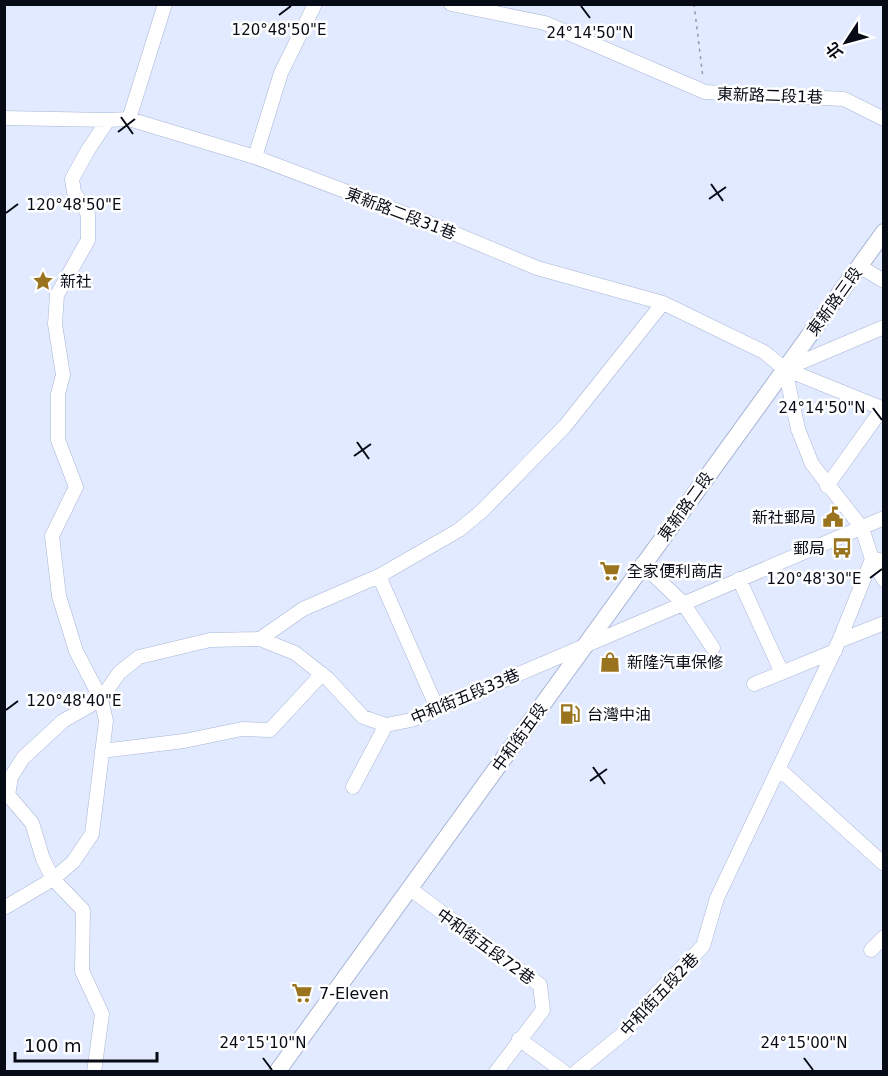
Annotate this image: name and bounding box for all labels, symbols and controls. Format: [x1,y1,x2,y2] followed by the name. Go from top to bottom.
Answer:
[816,12,876,72] north arrow
[232,21,326,39] text: 120°48'50"E
[546,24,634,42] text: 24°14'50"N
[822,38,847,63] text: 北
[717,84,823,107] street label: 東新路二段1巷
[343,184,459,243] street label: 東新路二段31巷
[27,196,121,214] text: 120°48'50"E
[803,263,866,339] street label: 東新路三段
[31,269,55,293] place icon: 新社
[60,272,92,291] place label: 新社
[778,399,866,417] text: 24°14'50"N
[654,468,717,544] street label: 東新路二段
[821,505,845,529] public building icon: 新社郵局
[752,508,816,527] place label: 新社郵局
[830,536,854,560] bus stop icon: 郵局
[793,539,825,558] place label: 郵局
[598,559,622,583] supermarket icon: 全家便利商店
[627,562,723,581] place label: 全家便利商店
[767,570,861,588] text: 120°48'30"E
[598,650,622,674] shop icon: 新隆汽車保修
[627,653,723,672] place label: 新隆汽車保修
[408,665,522,728] street label: 中和街五段33巷
[27,692,121,710] text: 120°48'40"E
[488,699,551,775] street label: 中和街五段
[558,702,582,726] fuel station icon: 台灣中油
[587,705,651,724] place label: 台灣中油
[433,905,538,988] street label: 中和街五段72巷
[616,949,703,1040] street label: 中和街五段2巷
[290,981,314,1005] supermarket icon: 7-Eleven
[319,984,389,1003] place label: 7-Eleven
[15,1025,158,1063] scale bar
[219,1034,307,1052] text: 24°15'10"N
[760,1034,848,1052] text: 24°15'00"N
[24,1035,82,1056] text: 100 m

